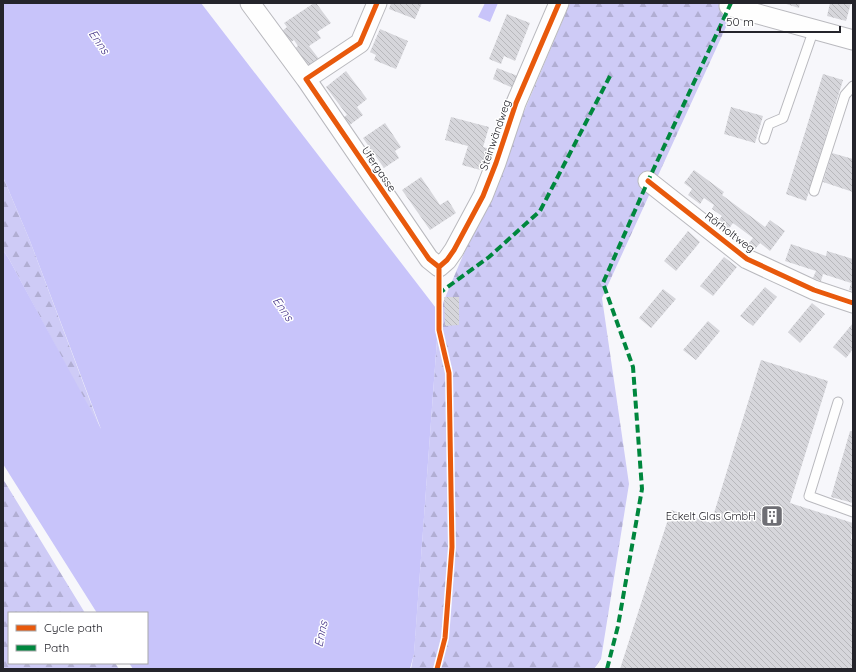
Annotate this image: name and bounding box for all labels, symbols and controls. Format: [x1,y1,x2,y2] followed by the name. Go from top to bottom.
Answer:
[720,8,840,34] scale bar
[726,14,754,29] text: 50 m
[86,27,114,58] water label: Enns
[476,98,514,172] street label: Steinwändweg
[359,144,399,194] street label: Ufergasse
[702,209,758,255] street label: Rörholtweg
[270,294,298,325] water label: Enns
[759,503,785,529] building icon: Eckelt Glas GmbH
[666,509,756,523] place label: Eckelt Glas GmbH
[8,612,148,664] legend
[310,618,331,648] water label: Enns
[44,620,103,635] text: Cycle path
[44,640,69,655] text: Path

